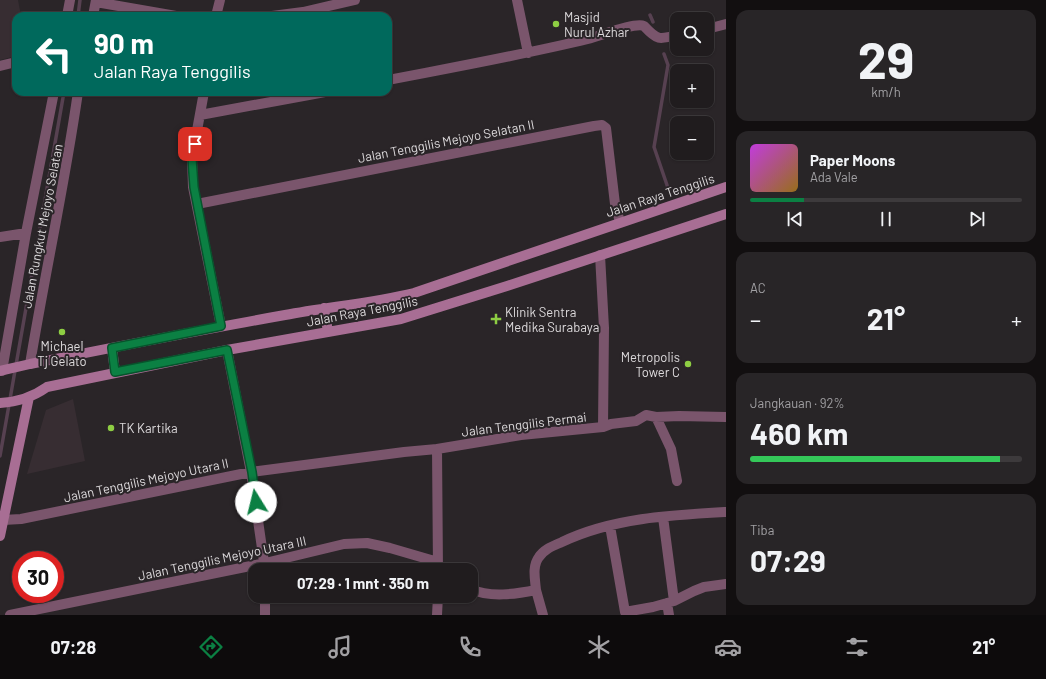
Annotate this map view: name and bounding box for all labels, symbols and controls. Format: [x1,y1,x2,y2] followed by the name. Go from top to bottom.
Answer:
[564,9,629,40] place label: Masjid Nurul Azhar
[670,12,714,160] map controls
[670,12,714,56] button: search
[551,19,561,29] marker: Masjid Nurul Azhar
[94,26,154,60] text: 90 m
[858,27,914,89] text: 29
[28,28,80,80] icon: left
[94,60,251,82] text: Jalan Raya Tenggilis
[670,64,714,108] button: +
[871,84,901,100] text: km/h
[356,116,536,166] street label: Jalan Tenggilis Mejoyo Selatan II
[670,116,714,160] button: −
[178,127,212,161] pin
[184,133,206,155] icon: arrive
[18,142,66,310] street label: Jalan Rungkut Mejoyo Selatan
[810,151,895,169] text: Paper Moons
[810,169,858,185] text: Ada Vale
[604,170,716,220] street label: Jalan Raya Tenggilis
[784,208,806,230] icon: previous
[875,208,897,230] icon: pause
[966,208,988,230] icon: next
[750,280,766,296] text: AC
[305,292,419,330] street label: Jalan Raya Tenggilis
[867,300,905,336] text: 21°
[505,304,599,335] place label: Klinik Sentra Medika Surabaya
[750,306,761,332] text: −
[1011,306,1022,332] text: +
[490,313,502,325] marker: Klinik Sentra Medika Surabaya
[57,327,67,337] marker: Michael Tj Gelato
[37,338,87,369] place label: Michael Tj Gelato
[621,349,680,380] place label: Metropolis Tower C
[683,359,693,369] marker: Metropolis Tower C
[750,395,844,411] text: Jangkauan · 92%
[460,408,588,440] street label: Jalan Tenggilis Permai
[750,415,848,451] text: 460 km
[119,420,178,436] place label: TK Kartika
[106,423,116,433] marker: TK Kartika
[62,455,230,505] street label: Jalan Tenggilis Mejoyo Utara II
[235,481,277,523] position arrow
[750,522,774,538] text: Tiba
[136,532,308,584] street label: Jalan Tenggilis Mejoyo Utara III
[750,542,826,578] text: 07:29
[12,551,64,603] speed limit sign: 30
[297,574,429,592] text: 07:29 · 1 mnt · 350 m
[197,633,225,661] icon: directions
[326,633,354,661] icon: music
[456,633,484,661] icon: phone
[585,633,613,661] icon: climate
[714,633,742,661] icon: car
[843,633,871,661] icon: filters
[51,636,96,658] text: 07:28
[972,636,995,658] text: 21°

